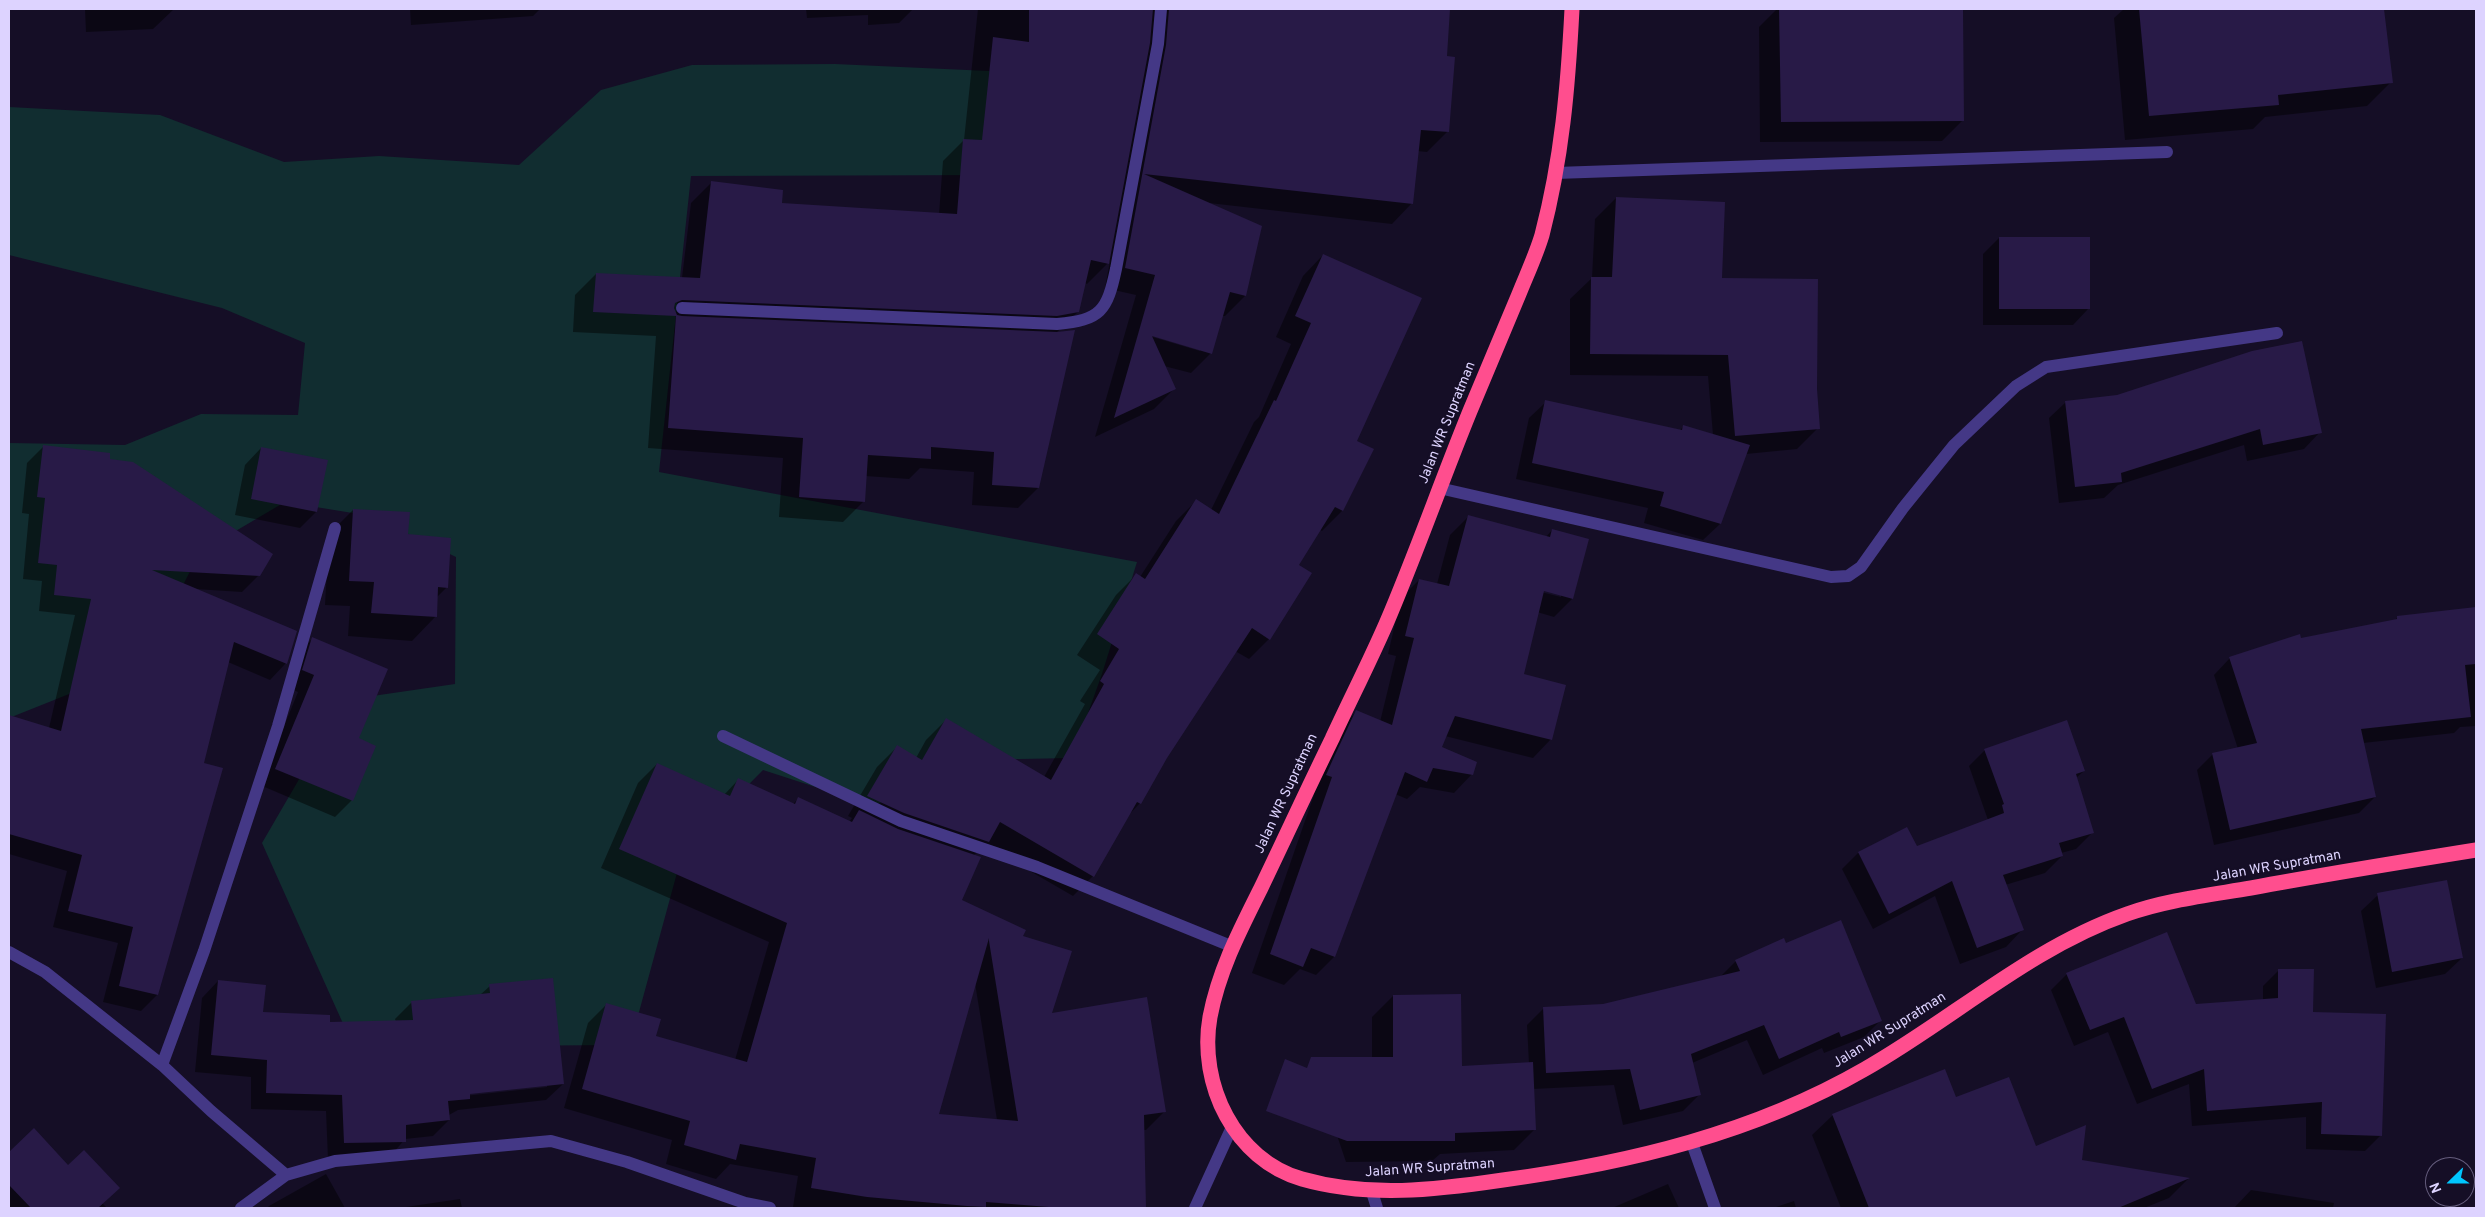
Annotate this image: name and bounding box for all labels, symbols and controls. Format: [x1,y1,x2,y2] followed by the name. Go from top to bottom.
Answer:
[1416,359,1480,487] street label: Jalan WR Supratman
[1252,731,1322,857] street label: Jalan WR Supratman
[2211,847,2343,887] street label: Jalan WR Supratman
[1830,989,1950,1073] street label: Jalan WR Supratman
[1364,1156,1496,1182] street label: Jalan WR Supratman
[2425,1157,2475,1207] north arrow
[2427,1180,2446,1195] text: N

